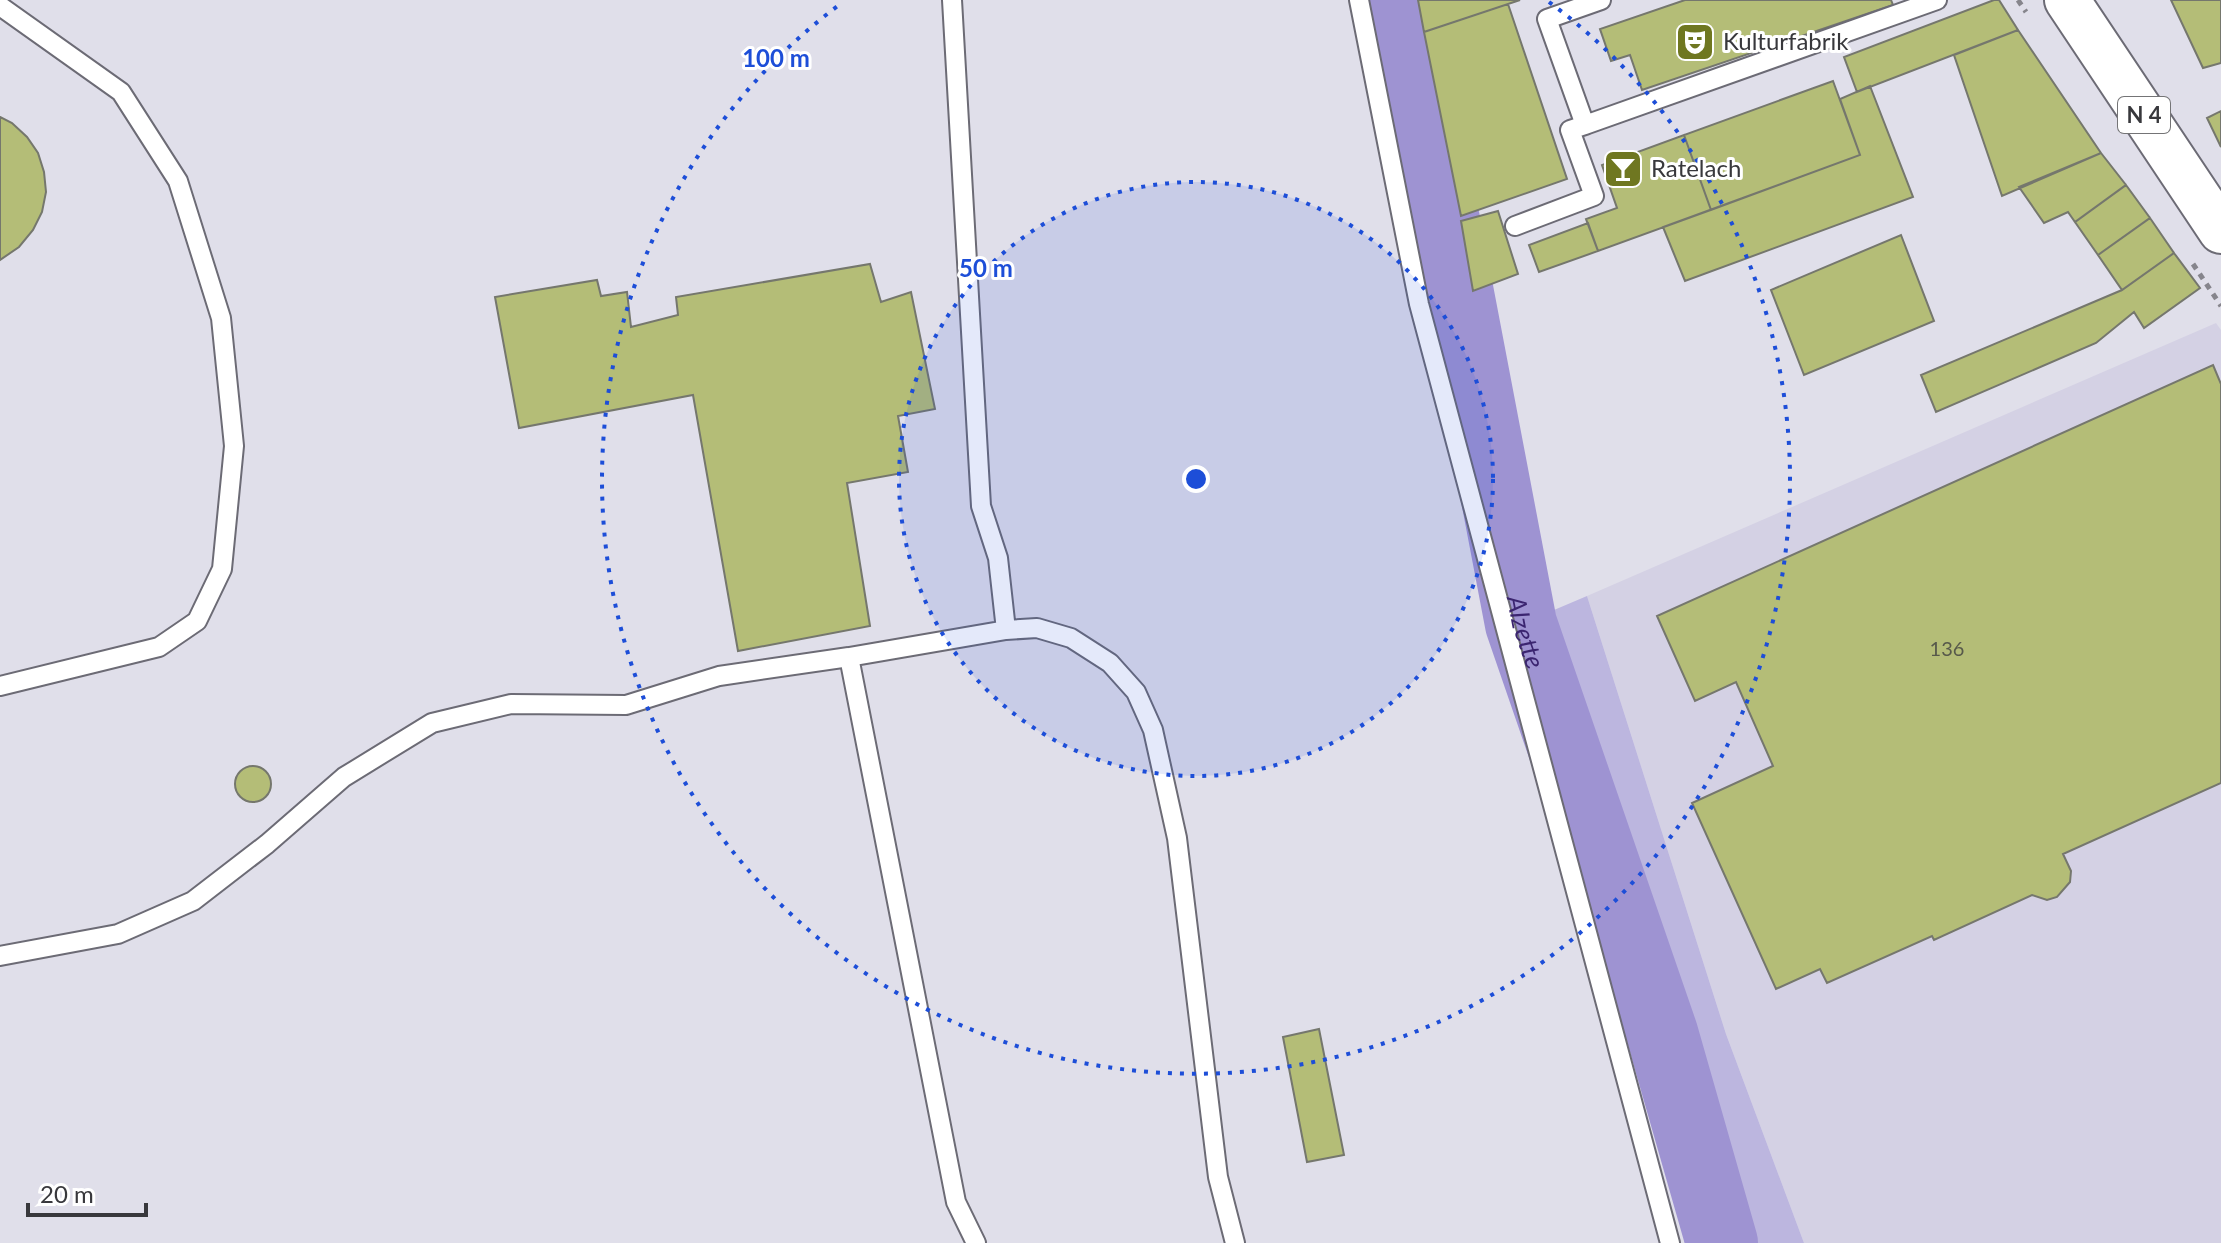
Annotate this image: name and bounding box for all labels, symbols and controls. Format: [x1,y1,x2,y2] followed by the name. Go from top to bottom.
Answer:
[1674,21,1716,63] theatre icon: Kulturfabrik
[1723,26,1849,55] place label: Kulturfabrik
[742,43,810,72] text: 100 m
[2118,97,2170,133] road number: N 4
[1602,148,1644,190] bar icon: Ratelach
[1651,153,1741,182] place label: Ratelach
[959,253,1013,282] text: 50 m
[1182,465,1210,493] centre of rings
[1501,592,1552,672] water label: Alzette
[1930,636,1964,660] house number: 136
[28,1167,146,1217] scale bar
[40,1179,94,1208] text: 20 m

